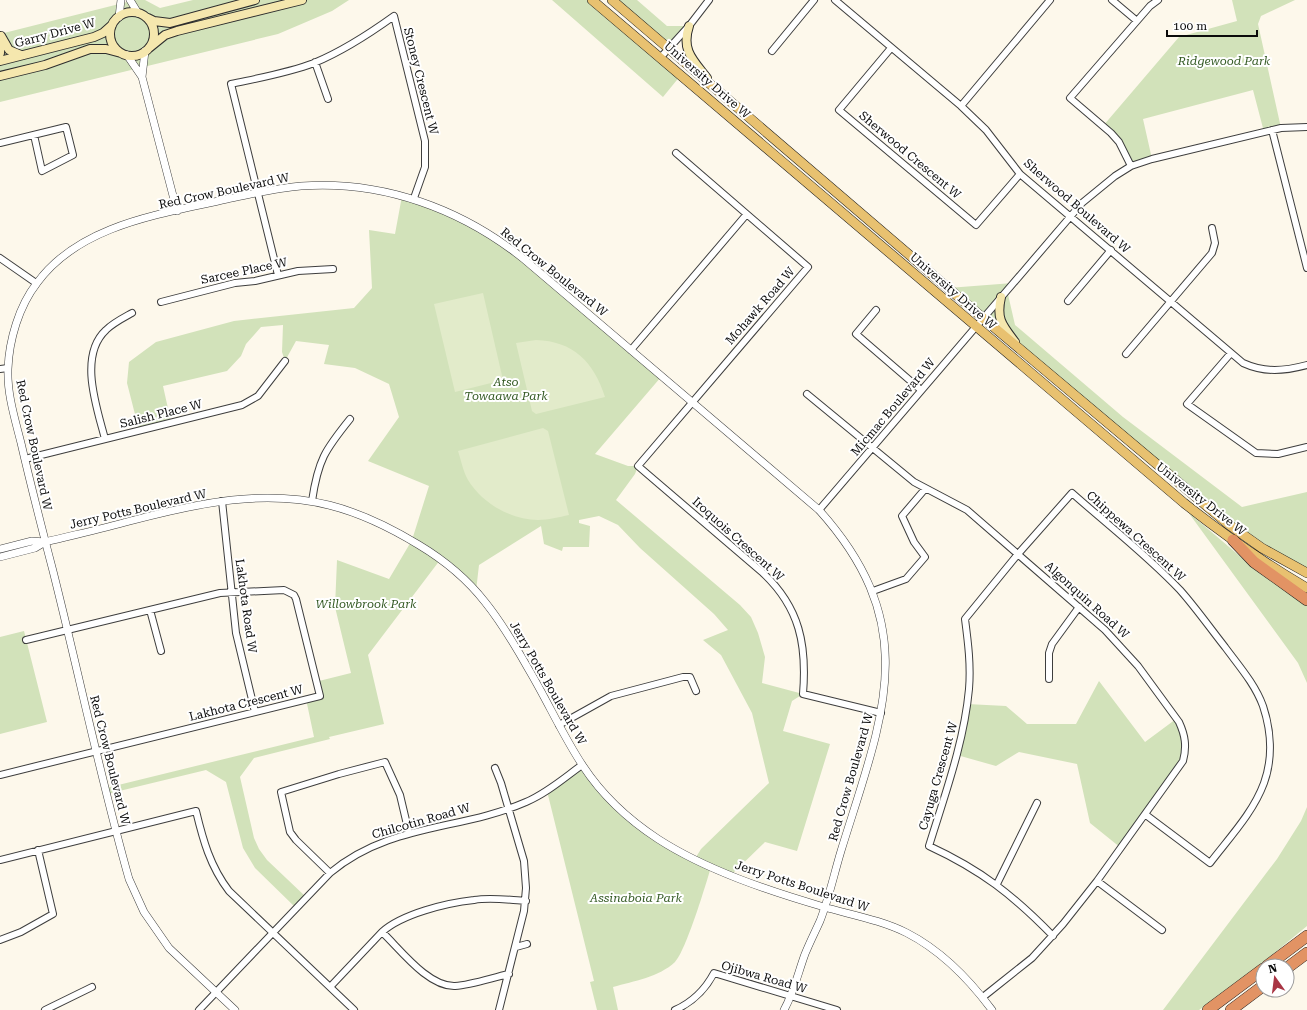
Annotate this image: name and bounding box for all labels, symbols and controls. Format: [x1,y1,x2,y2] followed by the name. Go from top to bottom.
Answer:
[1167,12,1257,38] scale bar
[13,15,98,50] street label: Garry Drive W
[1173,19,1207,33] text: 100 m
[401,26,441,137] street label: Stoney Crescent W
[661,39,754,122] street label: University Drive W
[1177,54,1271,68] park label: Ridgewood Park
[856,108,964,202] street label: Sherwood Crescent W
[1021,156,1134,257] street label: Sherwood Boulevard W
[157,170,291,212] street label: Red Crow Boulevard W
[498,225,611,320] street label: Red Crow Boulevard W
[907,250,1000,333] street label: University Drive W
[199,255,289,287] street label: Sarcee Place W
[723,264,798,348] street label: Mohawk Road W
[848,355,938,459] street label: Micmac Boulevard W
[464,375,548,403] park label: Atso Towaawa Park
[13,378,55,512] street label: Red Crow Boulevard W
[118,397,204,431] street label: Salish Place W
[1153,460,1249,539] street label: University Drive W
[68,486,209,532] street label: Jerry Potts Boulevard W
[1084,488,1189,585] street label: Chippewa Crescent W
[689,494,787,584] street label: Iroquois Crescent W
[232,558,260,655] street label: Lakhota Road W
[1042,559,1133,642] street label: Algonquin Road W
[316,597,417,611] park label: Willowbrook Park
[507,619,590,748] street label: Jerry Potts Boulevard W
[188,682,305,724] street label: Lakhota Crescent W
[87,694,133,827] street label: Red Crow Boulevard W
[826,710,876,843] street label: Red Crow Boulevard W
[916,719,960,832] street label: Cayuga Crescent W
[370,800,473,842] street label: Chilcotin Road W
[733,858,872,915] street label: Jerry Potts Boulevard W
[589,891,682,905] park label: Assinaboia Park
[720,958,809,996] street label: Ojibwa Road W
[1255,958,1295,998] north arrow
[1267,961,1279,976] text: N

